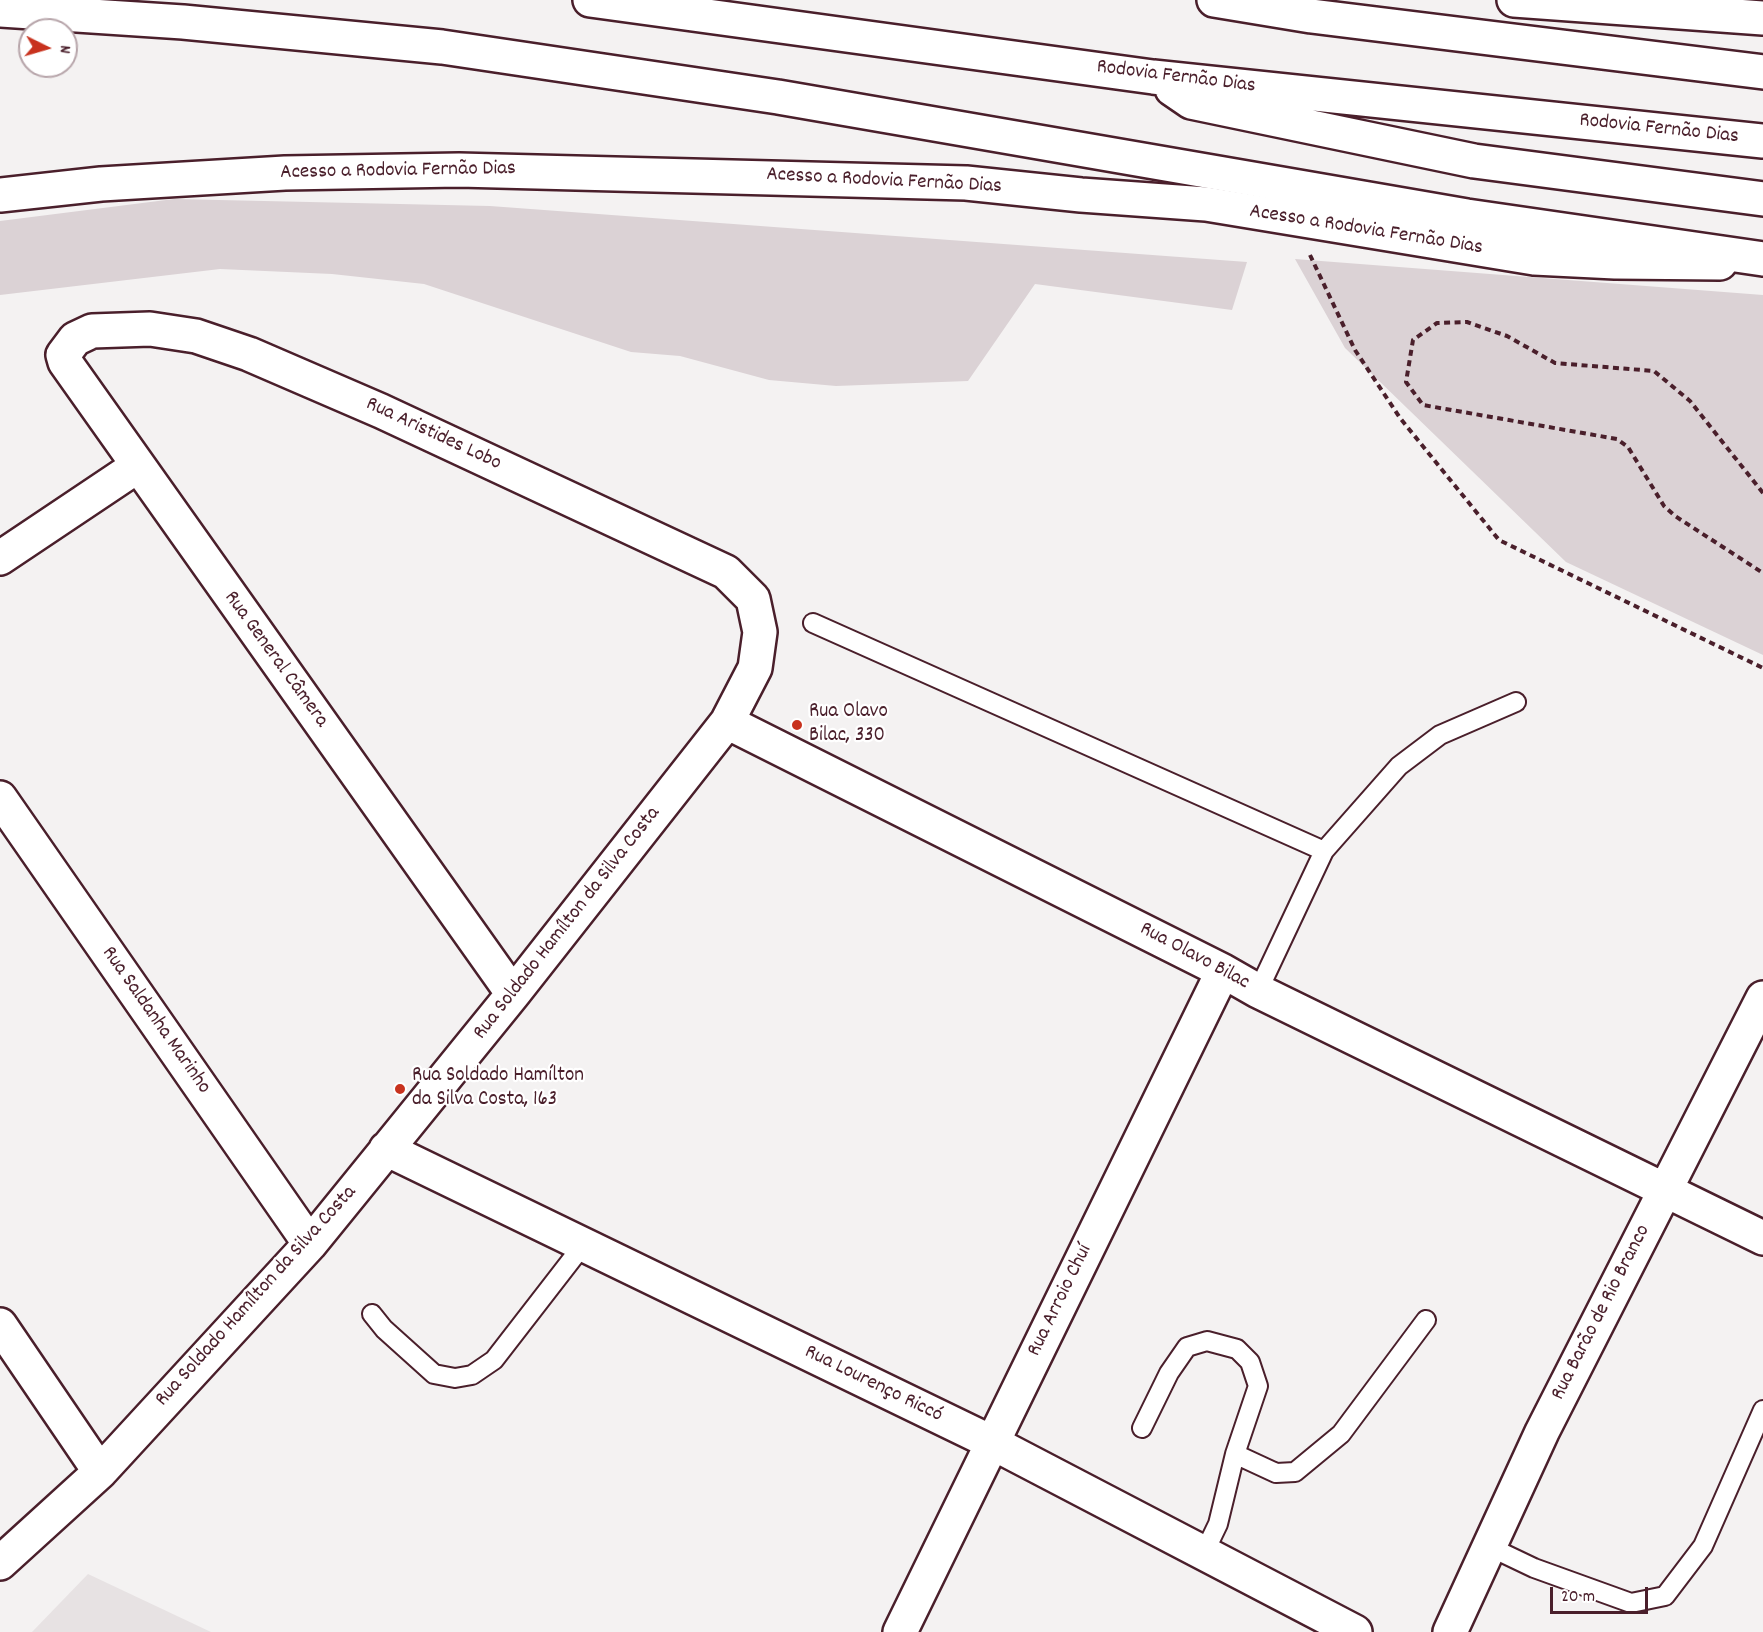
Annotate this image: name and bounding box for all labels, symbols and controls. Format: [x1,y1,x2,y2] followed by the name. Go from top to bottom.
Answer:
[18,18,78,78] north arrow
[53,44,76,54] text: N
[1095,56,1257,100] street label: Rodovia Fernão Dias
[1578,109,1740,151] street label: Rodovia Fernão Dias
[280,157,516,187] street label: Acesso a Rodovia Fernão Dias
[766,163,1002,201] street label: Acesso a Rodovia Fernão Dias
[1248,200,1484,262] street label: Acesso a Rodovia Fernão Dias
[361,393,505,477] street label: Rua Aristides Lobo
[217,587,333,733] street label: Rua General Câmera
[809,700,888,750] place label: Rua Olavo Bilac, 330
[790,718,804,732] marker: Rua Olavo Bilac, 330
[469,802,667,1046] street label: Rua Soldado Hamílton da Silva Costa
[1135,918,1253,996] street label: Rua Olavo Bilac
[95,942,215,1100] street label: Rua Saldanha Marinho
[412,1064,584,1114] place label: Rua Soldado Hamílton da Silva Costa, 163
[393,1082,407,1096] marker: Rua Soldado Hamílton da Silva Costa, 163
[151,1181,363,1413] street label: Rua Soldado Hamílton da Silva Costa
[1547,1221,1657,1405] street label: Rua Barão de Rio Branco
[1023,1241,1099,1361] street label: Rua Arroio Chuí
[800,1341,946,1429] street label: Rua Lourenço Riccó
[1553,1575,1650,1613] scale bar
[1561,1585,1595,1610] text: 20 m

